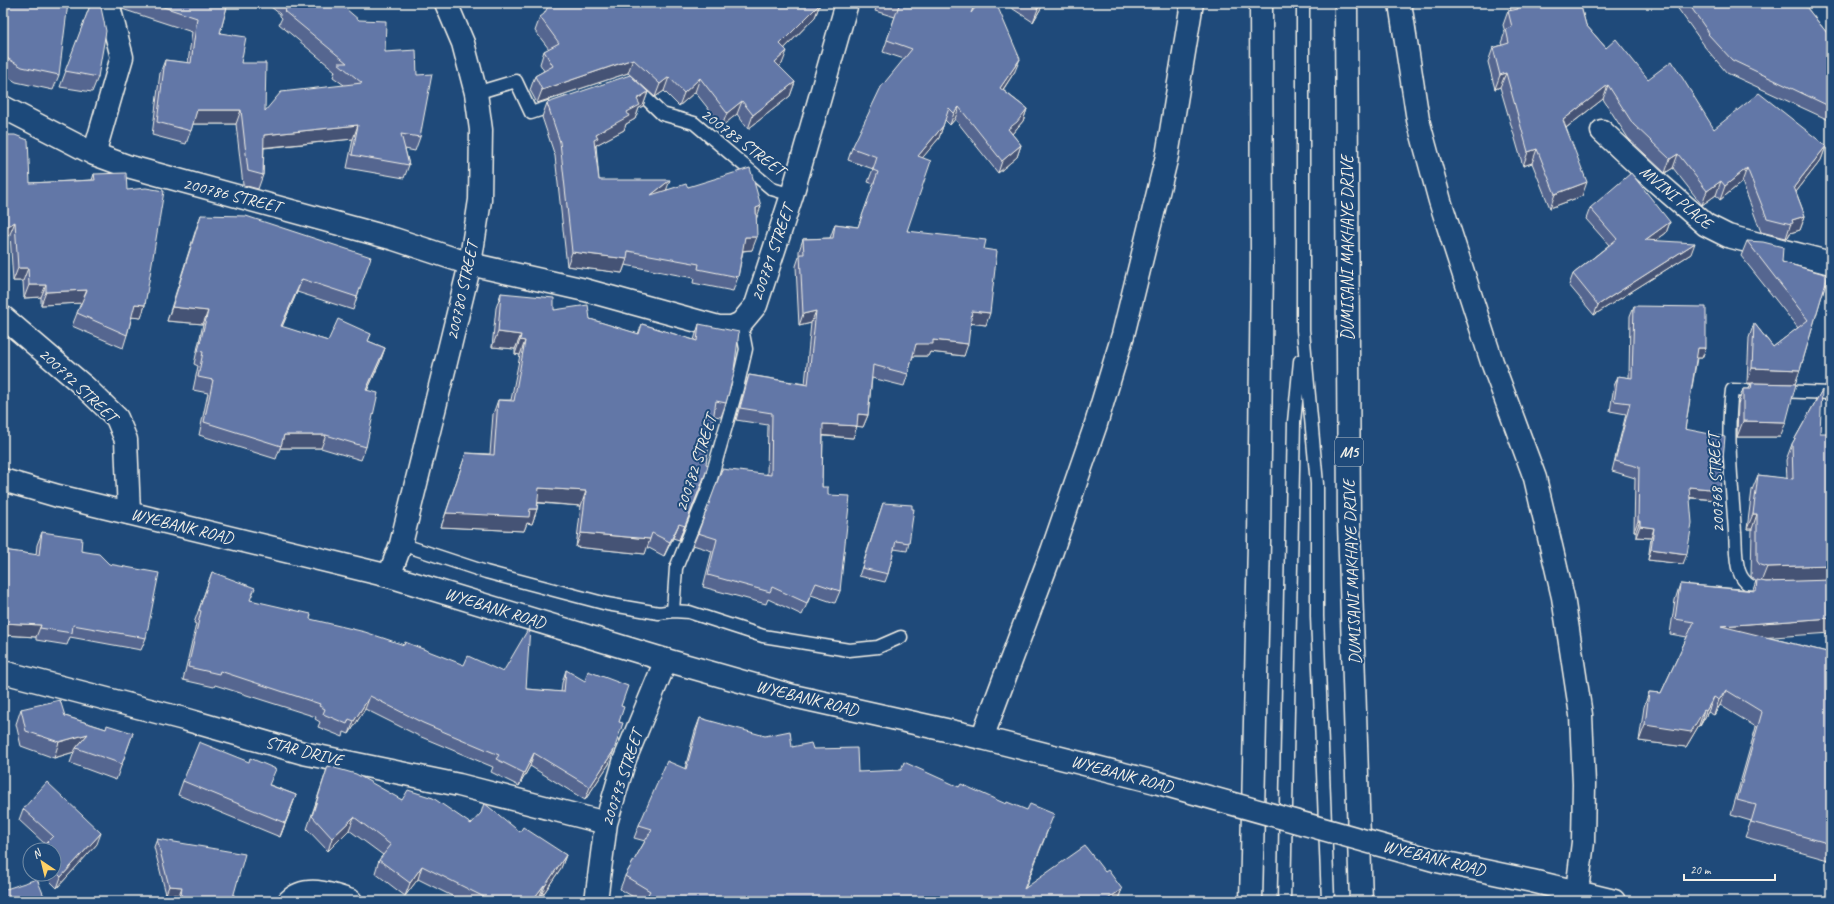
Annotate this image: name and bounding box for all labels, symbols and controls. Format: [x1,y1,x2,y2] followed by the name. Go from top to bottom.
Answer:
[697,103,792,182] street label: 200783 STREET
[1337,153,1358,341] street label: DUMISANI MAKHAYE DRIVE
[1636,161,1718,235] street label: MVINI PLACE
[181,173,286,218] street label: 200786 STREET
[746,199,799,304] street label: 200781 STREET
[441,237,483,342] street label: 200780 STREET
[34,343,124,429] street label: 200792 STREET
[671,409,722,514] street label: 200782 STREET
[1703,429,1729,534] street label: 200768 STREET
[1335,438,1363,466] road number: M5
[1338,476,1366,665] street label: DUMISANI MAKHAYE DRIVE
[129,503,237,549] street label: WYEBANK ROAD
[442,583,550,634] street label: WYEBANK ROAD
[754,675,862,721] street label: WYEBANK ROAD
[597,724,648,829] street label: 200793 STREET
[263,731,347,771] street label: STAR DRIVE
[1069,750,1177,798] street label: WYEBANK ROAD
[1381,835,1489,881] street label: WYEBANK ROAD
[22,842,62,882] north arrow
[29,845,45,861] text: N
[1684,856,1775,882] scale bar
[1690,862,1712,878] text: 20 m

